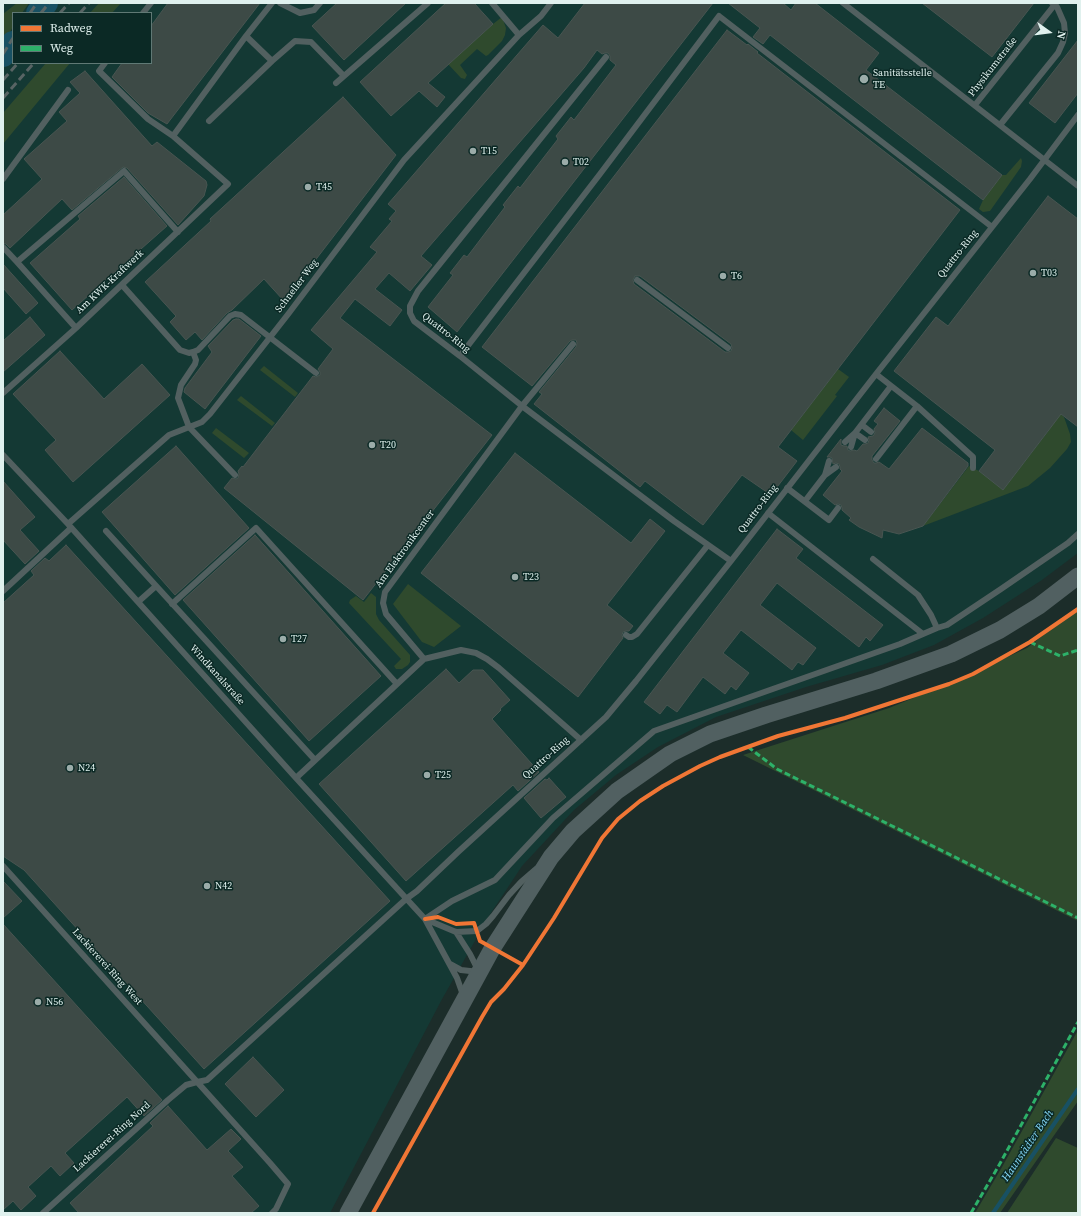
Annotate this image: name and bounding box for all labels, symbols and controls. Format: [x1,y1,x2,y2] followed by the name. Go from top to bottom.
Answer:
[12,12,152,64] legend
[1029,12,1069,52] north arrow
[50,20,92,36] text: Radweg
[1053,29,1069,41] text: N
[966,35,1020,99] street label: Physikumstraße
[50,40,73,56] text: Weg
[873,67,932,90] place label: Sanitätsstelle TE
[858,73,870,85] marker: Sanitätsstelle TE
[481,145,497,157] place label: T15
[468,146,478,156] marker: T15
[573,156,589,168] place label: T02
[560,157,570,167] marker: T02
[316,181,332,193] place label: T45
[303,182,313,192] marker: T45
[935,227,981,281] street label: Quattro-Ring
[74,248,146,316] street label: Am KWK-Kraftwerk
[273,257,321,315] street label: Schneller Weg
[1041,267,1057,279] place label: T03
[1028,268,1038,278] marker: T03
[731,270,742,282] place label: T6
[718,271,728,281] marker: T6
[419,310,473,356] street label: Quattro-Ring
[380,439,396,451] place label: T20
[367,440,377,450] marker: T20
[736,482,780,536] street label: Quattro-Ring
[373,508,437,590] street label: Am Elektronikcenter
[523,571,539,583] place label: T23
[510,572,520,582] marker: T23
[291,633,307,645] place label: T27
[278,634,288,644] marker: T27
[187,643,247,707] street label: Windkanalstraße
[520,734,572,782] street label: Quattro-Ring
[78,762,95,774] place label: N24
[65,763,75,773] marker: N24
[435,769,451,781] place label: T25
[422,770,432,780] marker: T25
[215,880,232,892] place label: N42
[202,881,212,891] marker: N42
[70,926,144,1008] street label: Lackiererei-Ring West
[46,996,63,1008] place label: N56
[33,997,43,1007] marker: N56
[71,1099,153,1175] street label: Lackiererei-Ring Nord
[999,1108,1057,1184] water label: Haunstädter Bach

